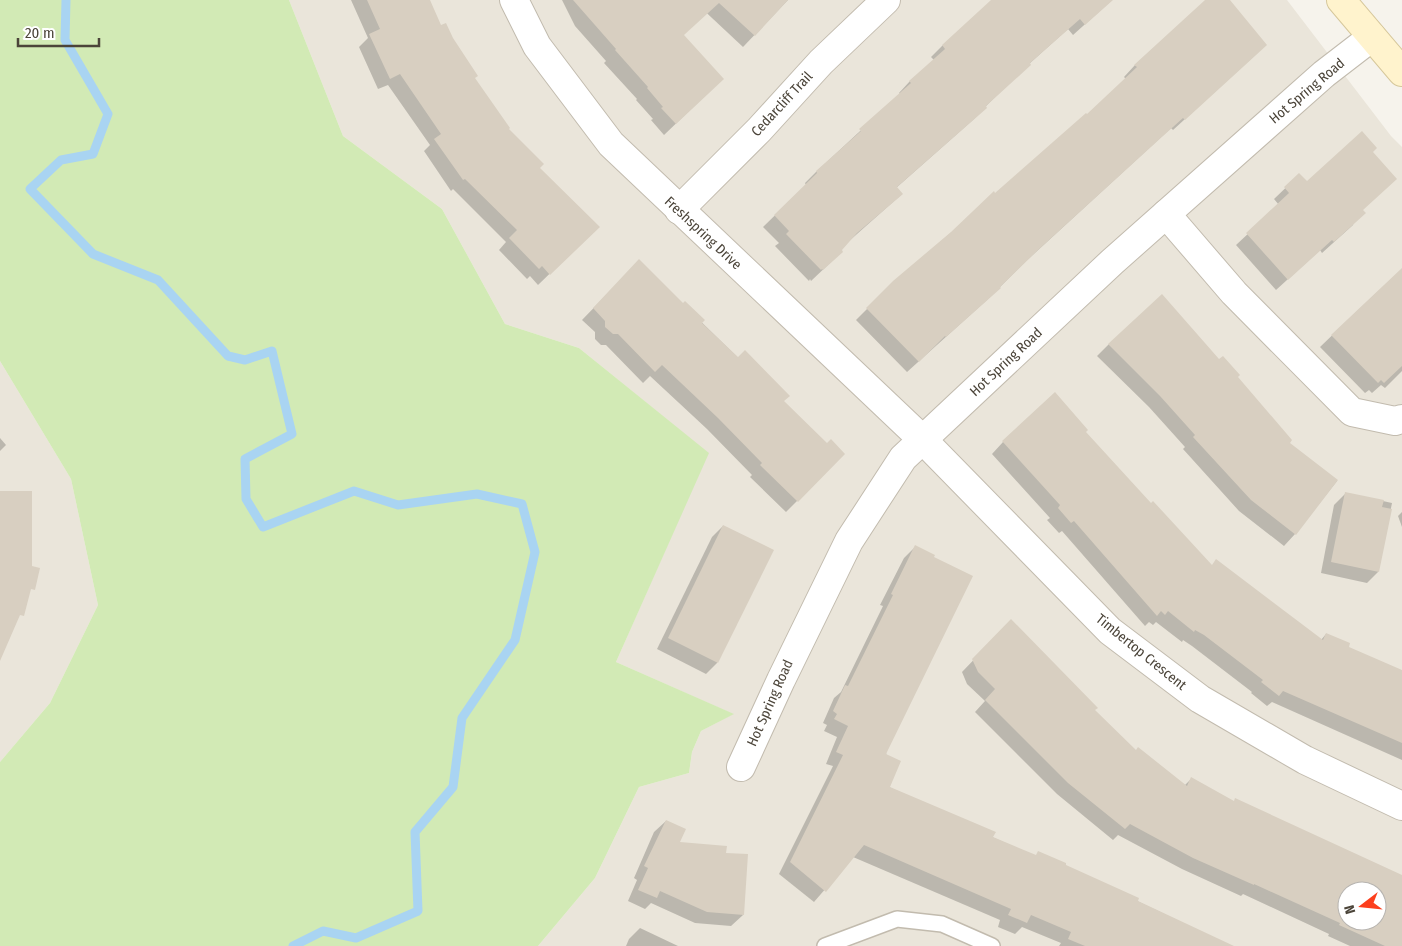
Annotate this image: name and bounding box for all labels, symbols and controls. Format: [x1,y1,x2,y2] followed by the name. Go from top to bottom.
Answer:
[18,15,99,47] scale bar
[25,24,55,42] text: 20 m
[1266,55,1348,127] street label: Hot Spring Road
[748,68,816,140] street label: Cedarcliff Trail
[661,193,745,273] street label: Freshspring Drive
[966,324,1046,400] street label: Hot Spring Road
[1092,610,1190,694] street label: Timbertop Crescent
[743,657,797,749] street label: Hot Spring Road
[1337,881,1387,931] north arrow
[1341,903,1359,916] text: N

